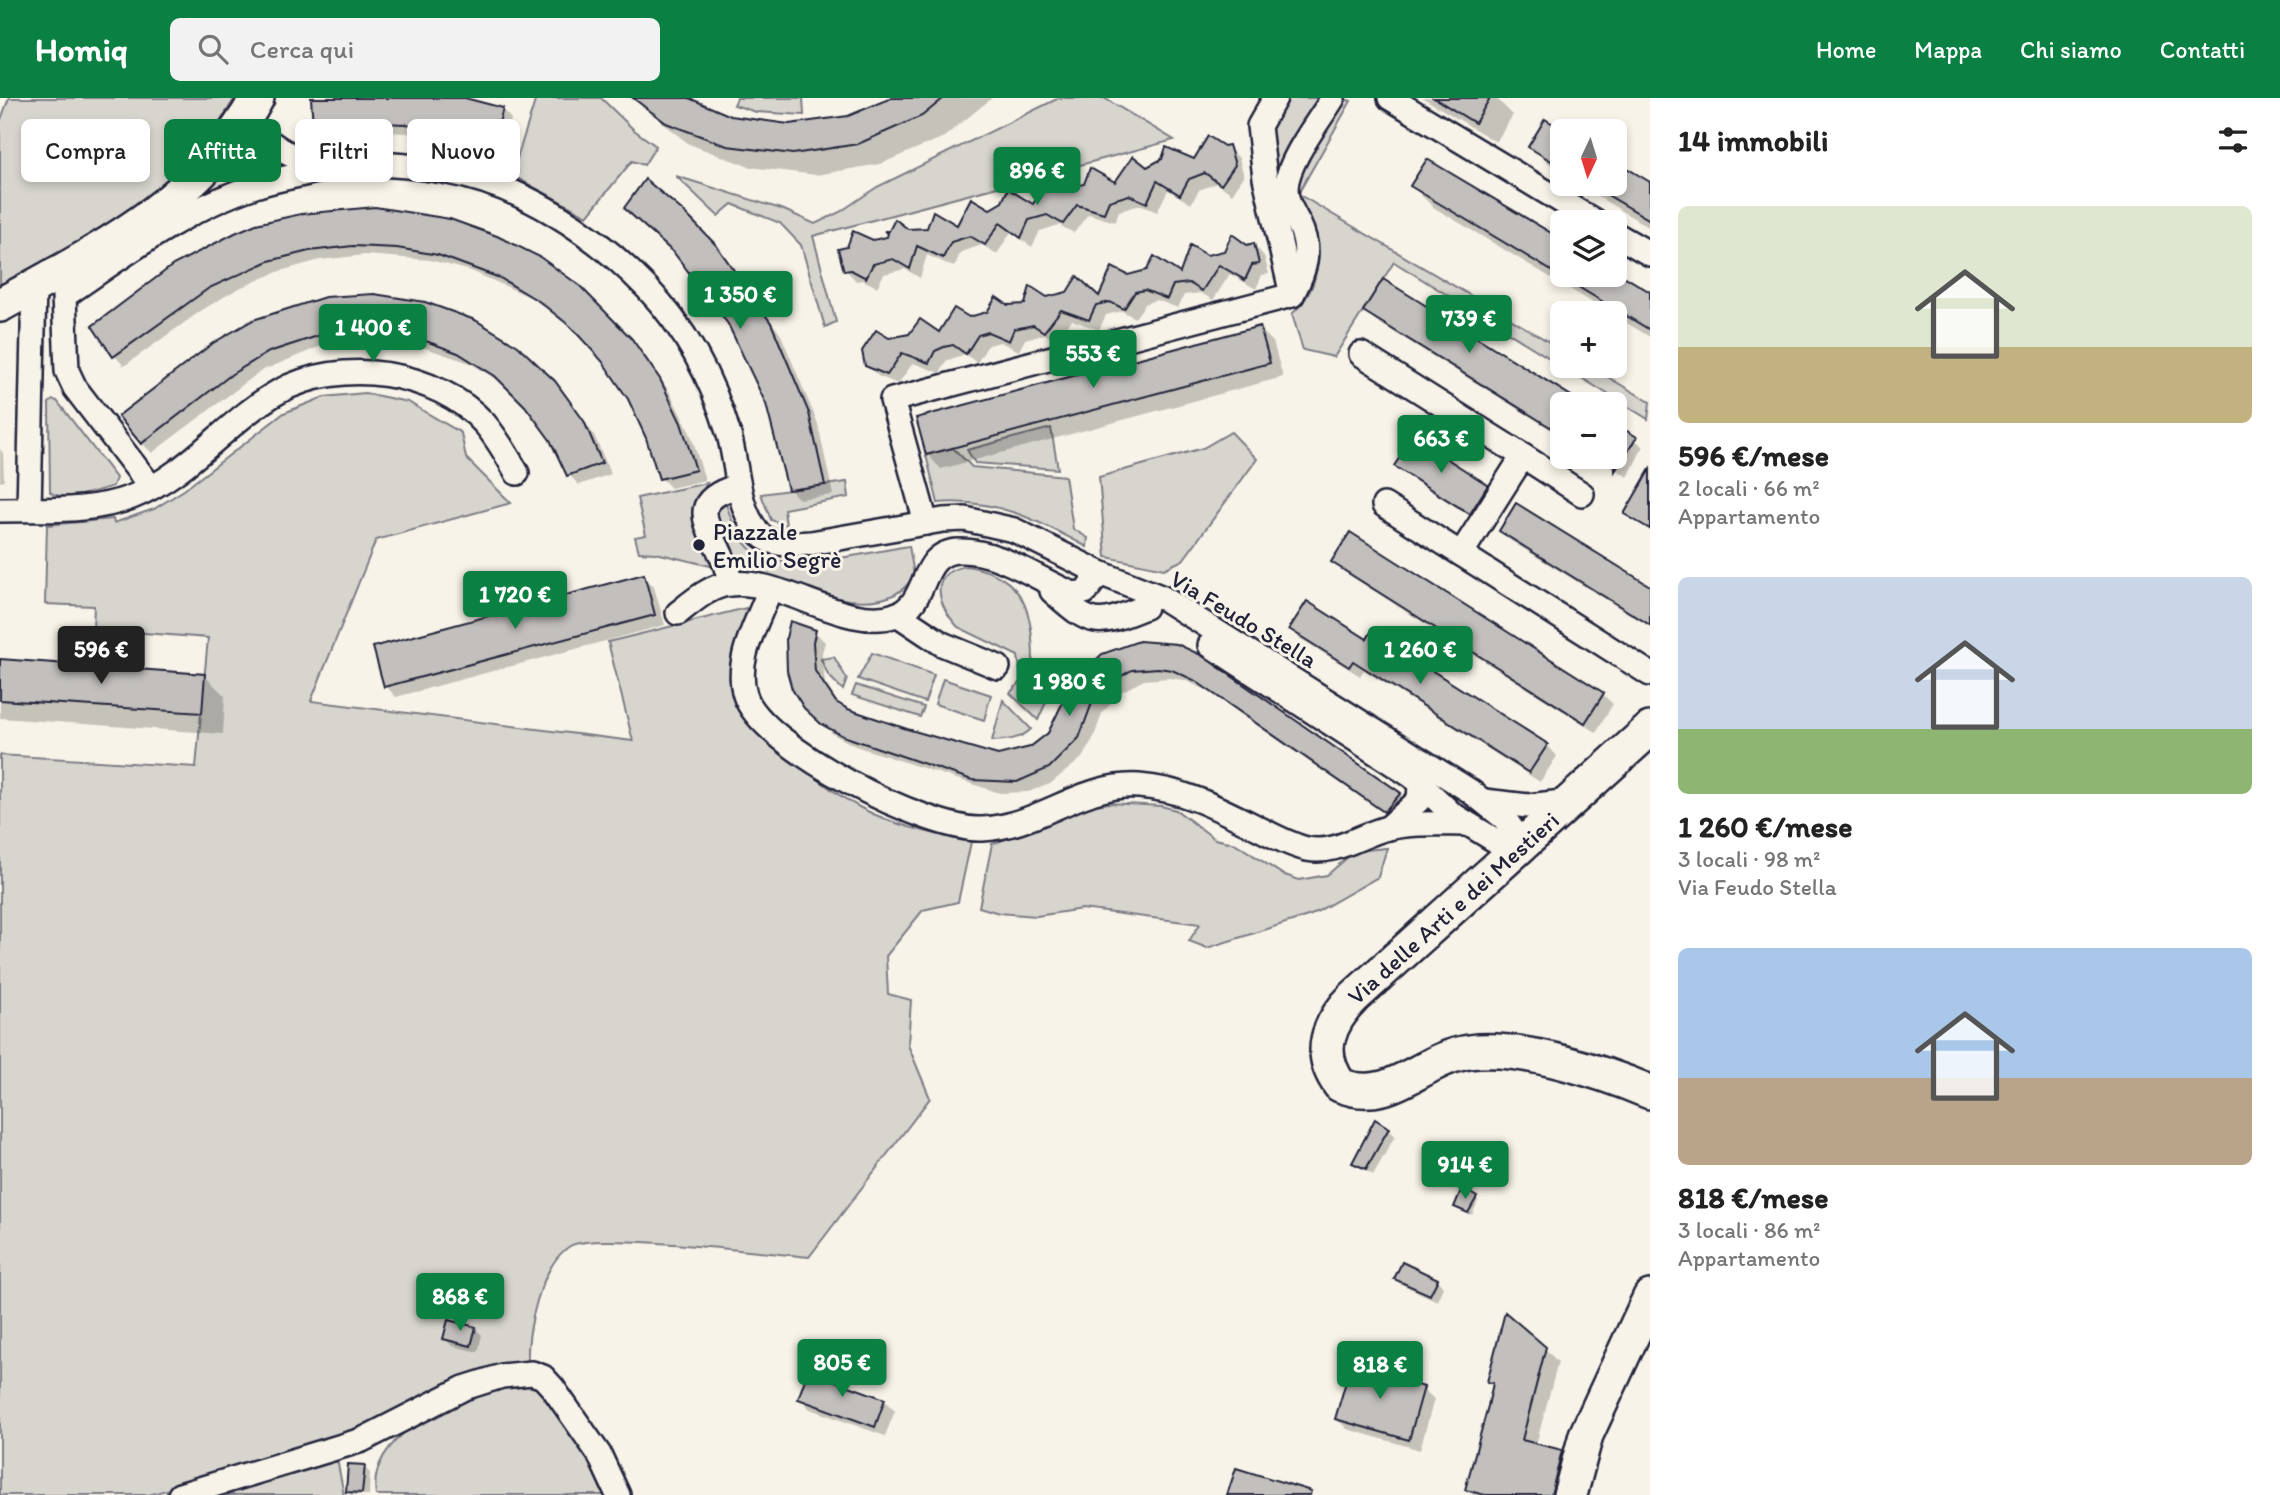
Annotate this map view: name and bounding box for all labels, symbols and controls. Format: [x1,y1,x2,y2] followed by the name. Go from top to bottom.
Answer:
[170,18,660,81] search box
[35,30,128,69] text: Homiq
[194,30,232,68] icon: search
[250,33,354,65] text: Cerca qui
[1816,35,1876,64] text: Home
[1914,35,1982,64] text: Mappa
[2020,35,2122,64] text: Chi siamo
[2160,35,2245,64] text: Contatti
[21,119,150,182] chip: Compra
[164,119,281,182] chip: Affitta
[295,119,393,182] chip: Filtri
[407,119,520,182] chip: Nuovo
[1550,119,1628,196] north arrow
[1550,119,1627,469] map controls
[2214,121,2252,159] icon: filters
[1678,122,1828,159] text: 14 immobili
[988,148,1086,207] pin: 896 €
[1009,156,1065,184] text: 896 €
[1550,210,1627,287] button: layers
[1902,251,2028,377] icon: home
[675,272,805,331] pin: 1 350 €
[704,280,776,308] text: 1 350 €
[1420,296,1518,355] pin: 739 €
[1550,301,1627,378] button: +
[308,304,438,364] pin: 1 400 €
[1442,304,1496,332] text: 739 €
[335,313,411,341] text: 1 400 €
[1044,330,1142,390] pin: 553 €
[1066,339,1121,367] text: 553 €
[1550,392,1627,469] button: −
[1392,416,1490,475] pin: 663 €
[1413,424,1469,452] text: 663 €
[1678,437,1829,474] text: 596 €/mese
[1678,474,1820,502] text: 2 locali · 66 m²
[1678,502,1820,530] text: Appartamento
[713,517,841,574] place label: Piazzale Emilio Segrè
[691,537,707,553] marker: Piazzale Emilio Segrè
[1166,564,1323,674] street label: Via Feudo Stella
[450,572,580,631] pin: 1 720 €
[479,580,551,608] text: 1 720 €
[1902,622,2028,748] icon: home
[52,626,150,686] pin: 596 €
[1355,626,1485,686] pin: 1 260 €
[74,635,128,663] text: 596 €
[1384,635,1456,663] text: 1 260 €
[1004,658,1134,718] pin: 1 980 €
[1033,667,1105,695] text: 1 980 €
[1341,805,1565,1011] street label: Via delle Arti e dei Mestieri
[1678,808,1852,845] text: 1 260 €/mese
[1678,845,1820,873] text: 3 locali · 98 m²
[1678,873,1837,901] text: Via Feudo Stella
[1902,993,2028,1119] icon: home
[1416,1142,1514,1201] pin: 914 €
[1438,1150,1492,1178] text: 914 €
[1678,1179,1828,1216] text: 818 €/mese
[1678,1216,1820,1244] text: 3 locali · 86 m²
[1678,1244,1820,1272] text: Appartamento
[411,1274,509,1333] pin: 868 €
[432,1282,488,1310] text: 868 €
[793,1340,891,1399] pin: 805 €
[1331,1342,1429,1401] pin: 818 €
[813,1348,871,1376] text: 805 €
[1353,1350,1407,1378] text: 818 €

